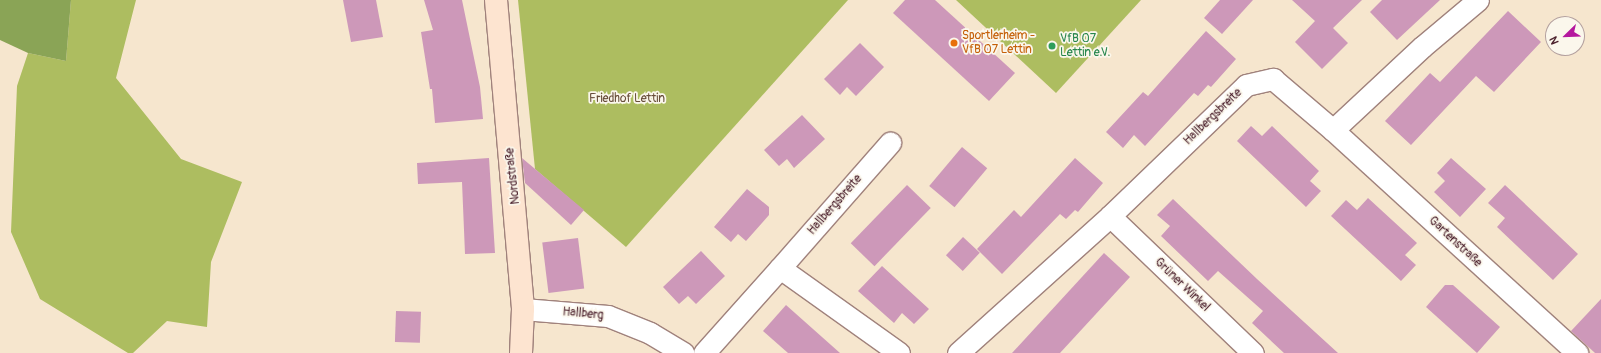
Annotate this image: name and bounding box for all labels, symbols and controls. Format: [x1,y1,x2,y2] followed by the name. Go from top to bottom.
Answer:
[1545,16,1585,56] north arrow
[962,29,1035,57] place label: Sportlerheim - VfB 07 Lettin
[1060,32,1110,60] place label: VfB 07 Lettin e.V.
[1547,35,1562,46] text: N
[949,38,959,48] marker: Sportlerheim - VfB 07 Lettin
[1047,41,1057,51] marker: VfB 07 Lettin e.V.
[1181,86,1245,148] street label: Hallbergsbreite
[589,92,665,106] park label: Friedhof Lettin
[503,147,523,205] street label: Nordstraße
[805,172,865,238] street label: Hallbergsbreite
[1425,214,1485,270] street label: Gartenstraße
[1152,255,1212,315] street label: Grüner Winkel
[562,305,604,323] street label: Hallberg

